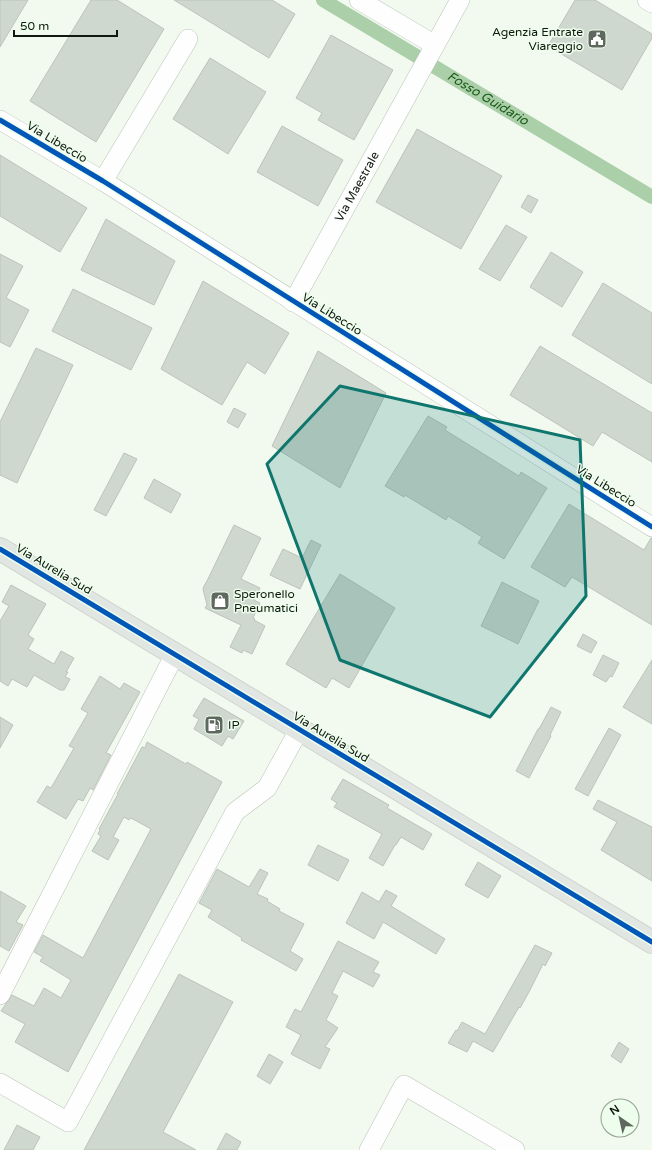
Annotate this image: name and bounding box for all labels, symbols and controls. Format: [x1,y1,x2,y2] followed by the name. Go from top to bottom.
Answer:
[14,12,117,38] scale bar
[20,19,49,33] text: 50 m
[492,25,583,53] place label: Agenzia Entrate Viareggio
[586,28,608,50] public building icon: Agenzia Entrate Viareggio
[444,68,532,130] water label: Fosso Guidario
[24,118,90,166] street label: Via Libeccio
[332,149,382,224] street label: Via Maestrale
[299,290,365,338] street label: Via Libeccio
[573,462,639,510] street label: Via Libeccio
[13,541,95,597] street label: Via Aurelia Sud
[234,587,298,615] place label: Speronello Pneumatici
[209,590,231,612] shop icon: Speronello Pneumatici
[290,709,372,765] street label: Via Aurelia Sud
[203,714,225,736] fuel station icon: IP
[228,718,239,732] place label: IP
[600,1098,640,1138] north arrow
[607,1102,622,1118] text: N

